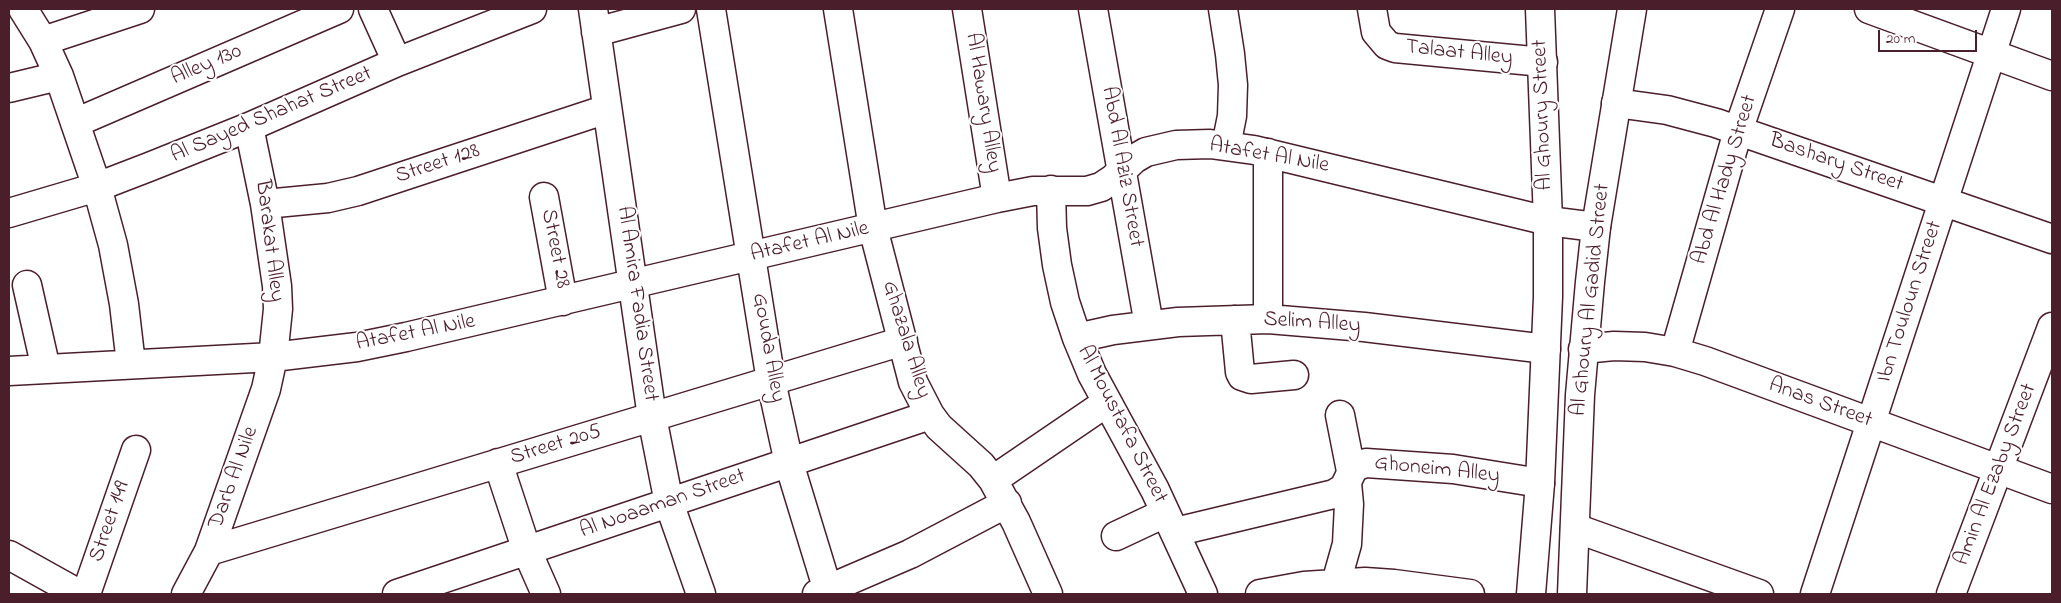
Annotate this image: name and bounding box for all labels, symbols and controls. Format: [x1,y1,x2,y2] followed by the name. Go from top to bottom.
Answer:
[1881,20,1980,52] scale bar
[1886,28,1915,50] text: 20 m
[958,31,1006,175] street label: Al Hawary Alley
[1404,35,1514,73] street label: Talaat Alley
[168,39,246,93] street label: Alley 130
[1528,39,1560,191] street label: Al Ghoury Street
[168,62,376,170] street label: Al Sayed Shahat Street
[1094,85,1148,249] street label: Abd Al Aziz Street
[1688,92,1764,268] street label: Abd Al Hady Street
[1765,129,1907,199] street label: Bashary Street
[1207,134,1331,180] street label: Atafet Al Nile
[392,139,484,191] street label: Street 128
[247,178,289,304] street label: Barakat Alley
[1567,182,1617,418] street label: Al Ghoury Al Gadid Street
[609,205,663,403] street label: Al Amira Fadia Street
[533,207,575,291] street label: Street 28
[748,217,872,269] street label: Atafet Al Nile
[1872,218,1950,386] street label: Ibn Touloun Street
[875,278,935,402] street label: Ghazala Alley
[744,291,790,405] street label: Gouda Alley
[1263,307,1361,341] street label: Selim Alley
[354,310,478,358] street label: Atafet Al Nile
[1070,342,1172,508] street label: Al Moustafa Street
[1765,373,1875,435] street label: Anas Street
[1950,380,2044,570] street label: Amin Al Ezaby Street
[507,420,605,472] street label: Street 205
[204,423,266,533] street label: Darb Al Nile
[1373,451,1501,491] street label: Ghoneim Alley
[577,464,749,546] street label: Al Noaaman Street
[85,478,137,566] street label: Street 149

